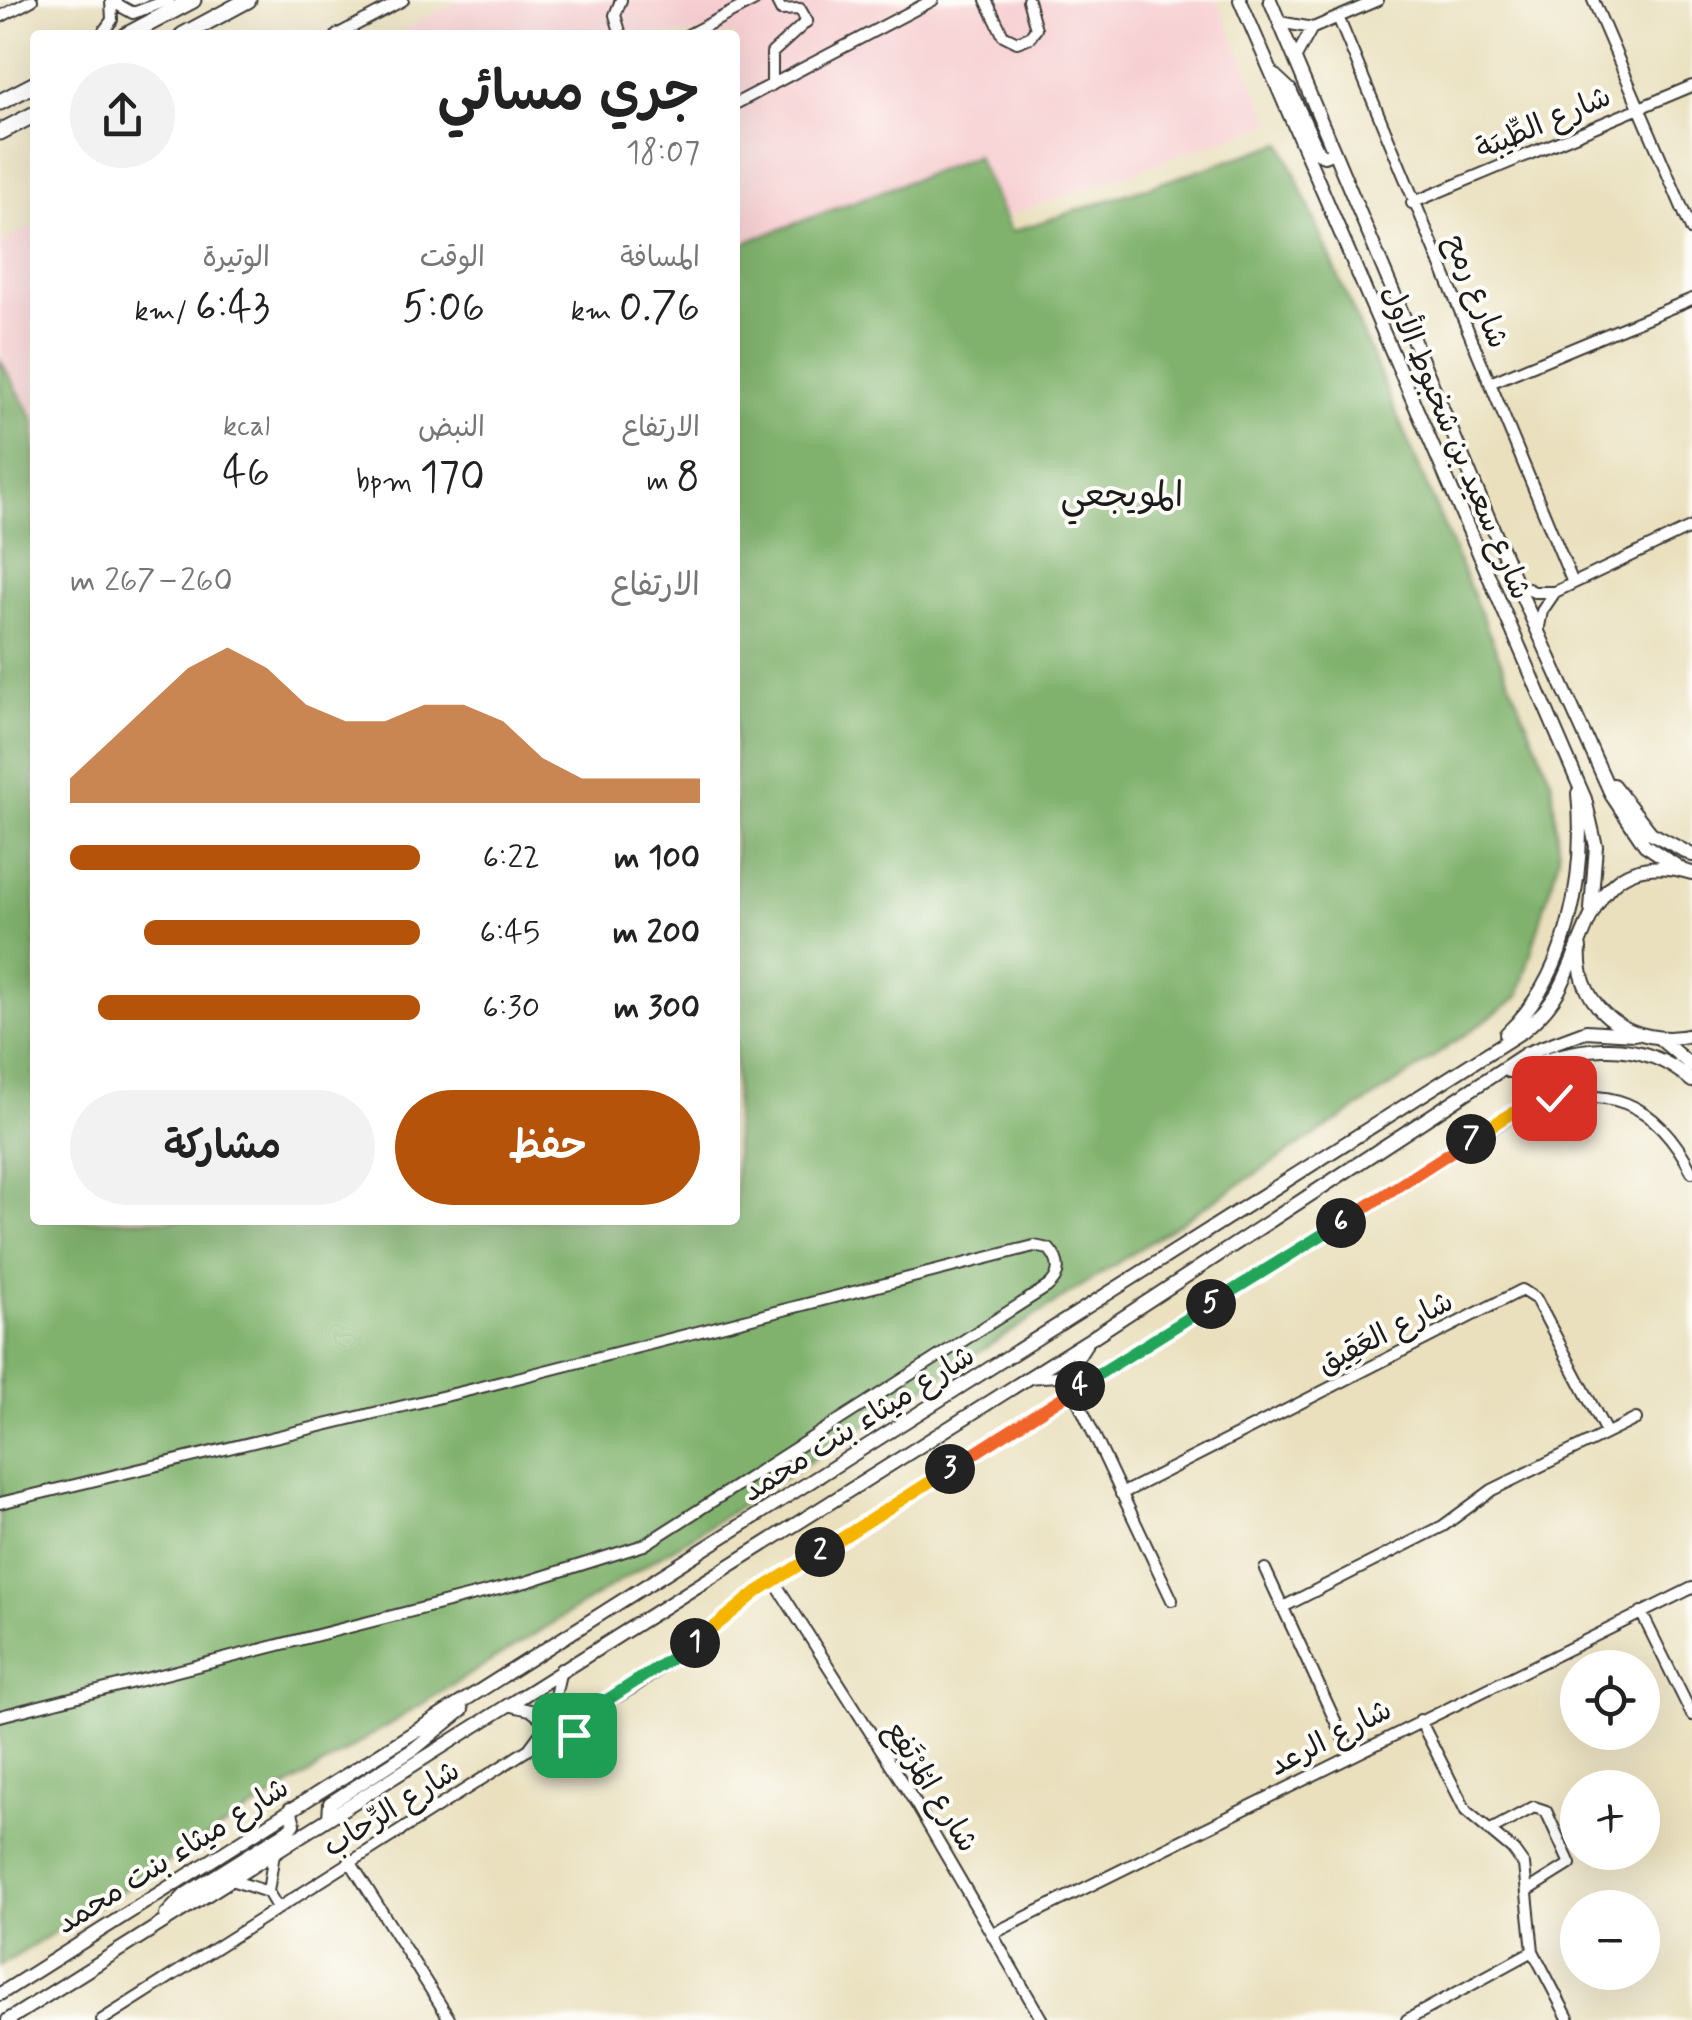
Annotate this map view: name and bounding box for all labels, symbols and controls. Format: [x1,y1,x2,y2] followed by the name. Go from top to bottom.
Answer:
[437,58,700,130] text: جري مسائي
[70,63,175,168] button: share
[1470,77,1617,169] street label: شارع الطِّيبَة
[626,132,700,174] text: 18:07
[1434,229,1517,355] street label: شارع رمح
[202,240,270,277] text: الوتيرة
[420,240,485,277] text: الوقت
[620,240,700,277] text: المسافة
[1372,278,1542,606] street label: شارع سعيد بن شخبوط الأول
[195,281,270,336] text: 6:43
[402,281,485,336] text: 5:06
[619,281,700,336] text: 0.76
[134,294,195,331] text: /km
[571,294,619,331] text: km
[223,409,270,446] text: kcal
[418,410,485,447] text: النبض
[621,410,700,447] text: الارتفاع
[222,446,270,501] text: 46
[420,451,485,506] text: 170
[676,451,700,506] text: 8
[356,464,420,501] text: bpm
[646,464,676,501] text: m
[1061,473,1183,525] district label: المويجعي
[70,560,233,602] text: 260–267 m
[610,565,700,607] text: الارتفاع
[482,837,540,879] text: 6:22
[614,837,700,879] text: 100 m
[479,912,540,954] text: 6:45
[613,912,700,954] text: 200 m
[482,987,540,1029] text: 6:30
[614,987,700,1029] text: 300 m
[1512,1056,1597,1141] pin
[1527,1071,1582,1126] icon: check
[70,1090,375,1205] button: مشاركة
[395,1090,700,1205] button: حفظ
[1446,1114,1496,1164] pin: 7
[1463,1120,1480,1157] text: 7
[1316,1198,1366,1248] pin: 6
[1334,1204,1348,1241] text: 6
[1186,1279,1236,1329] pin: 5
[1311,1282,1460,1384] street label: شارع العَقِيق
[1203,1285,1219,1322] text: 5
[735,1337,983,1512] street label: شارع ميثاء بنت محمد
[1055,1361,1105,1411] pin: 4
[1072,1367,1088,1404] text: 4
[925,1444,975,1494] pin: 3
[944,1450,956,1487] text: 3
[795,1527,845,1577] pin: 2
[813,1533,827,1570] text: 2
[670,1618,720,1668] pin: 1
[689,1624,701,1661] text: 1
[1560,1650,1660,1990] map controls
[1560,1650,1660,1750] button: locate
[1263,1691,1399,1786] street label: شارع الرعد
[532,1693,617,1778] pin
[547,1708,602,1763] icon: arrive
[875,1713,987,1860] street label: شارع المُرْتَفِع
[316,1752,468,1867] street label: شارع الرِّحاب
[49,1769,297,1944] street label: شارع ميثاء بنت محمد
[1560,1770,1660,1870] button: +
[1560,1890,1660,1990] button: −

